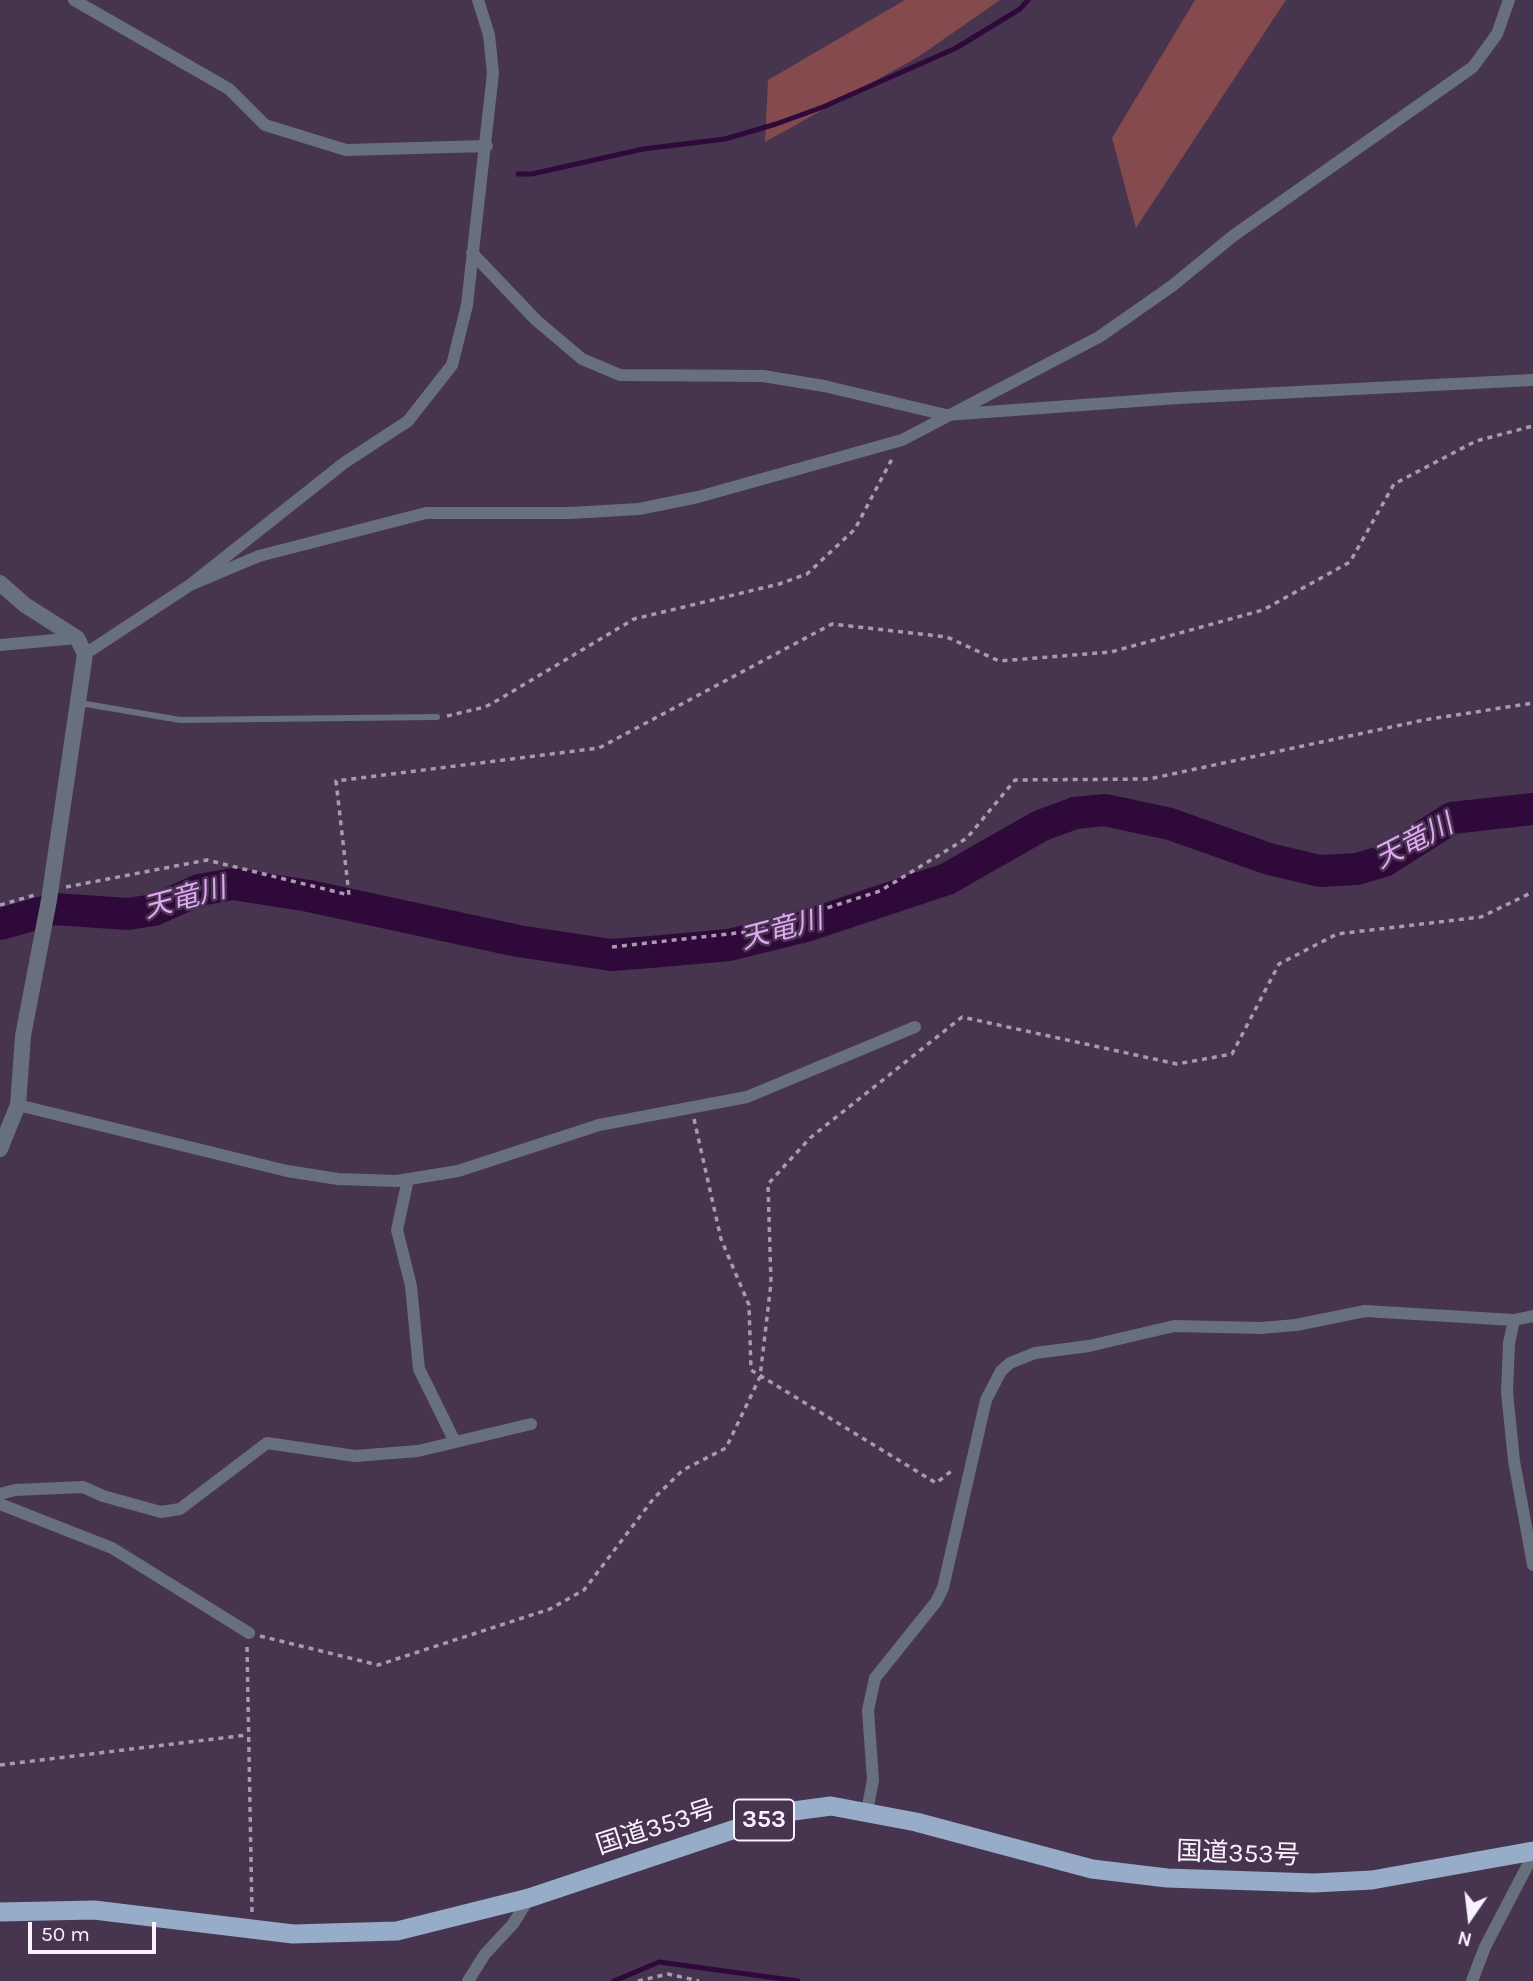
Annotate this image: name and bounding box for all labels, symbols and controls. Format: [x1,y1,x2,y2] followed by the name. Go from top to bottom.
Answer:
[1369,808,1459,876] water label: 天竜川
[140,872,230,926] water label: 天竜川
[737,903,827,957] water label: 天竜川
[593,1794,719,1862] street label: 国道353号
[734,1800,794,1840] road number: 353
[1176,1836,1300,1872] street label: 国道353号
[1435,1883,1505,1953] north arrow
[32,1908,159,1952] scale bar
[41,1922,90,1946] text: 50 m
[1456,1926,1474,1951] text: N

